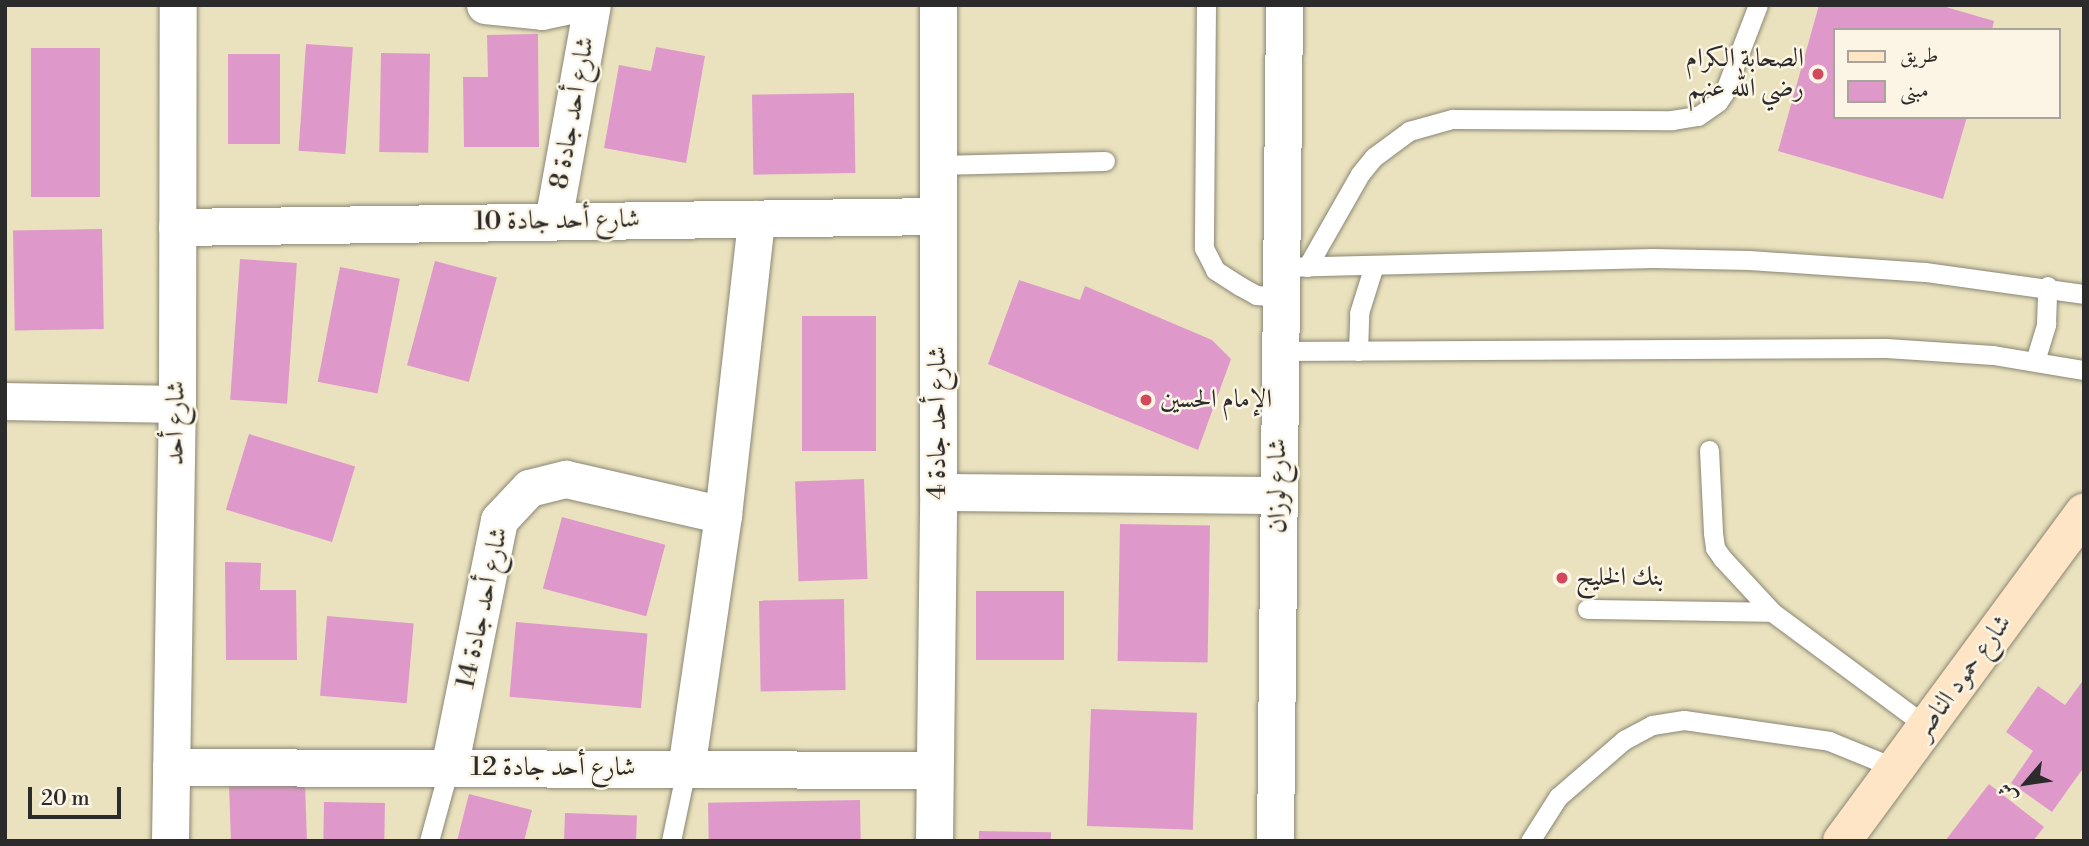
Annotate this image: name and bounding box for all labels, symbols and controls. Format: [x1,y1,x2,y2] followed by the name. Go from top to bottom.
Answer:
[1834,28,2061,119] legend
[544,34,602,192] street label: شارع أحد جادة 8
[1685,43,1804,104] place label: الصحابة الكرام رضي الله عنهم
[1900,43,1938,69] text: طريق
[1810,66,1826,82] marker: الصحابة الكرام رضي الله عنهم
[1900,78,1929,104] text: مبنى
[474,204,640,238] street label: شارع أحد جادة 10
[922,346,954,500] street label: شارع أحد جادة 4
[160,380,192,466] street label: شارع أحد
[1160,384,1272,416] place label: الإمام الحسين
[1138,392,1154,408] marker: الإمام الحسين
[1262,439,1294,533] street label: شارع لوزان
[451,525,515,691] street label: شارع أحد جادة 14
[1576,562,1664,594] place label: بنك الخليج
[1554,570,1570,586] marker: بنك الخليج
[1907,609,2019,745] street label: شارع حمود الناصر
[1991,748,2061,818] north arrow
[471,752,635,784] street label: شارع أحد جادة 12
[32,772,124,816] scale bar
[1993,779,2023,807] text: ش
[41,786,90,812] text: 20 m

